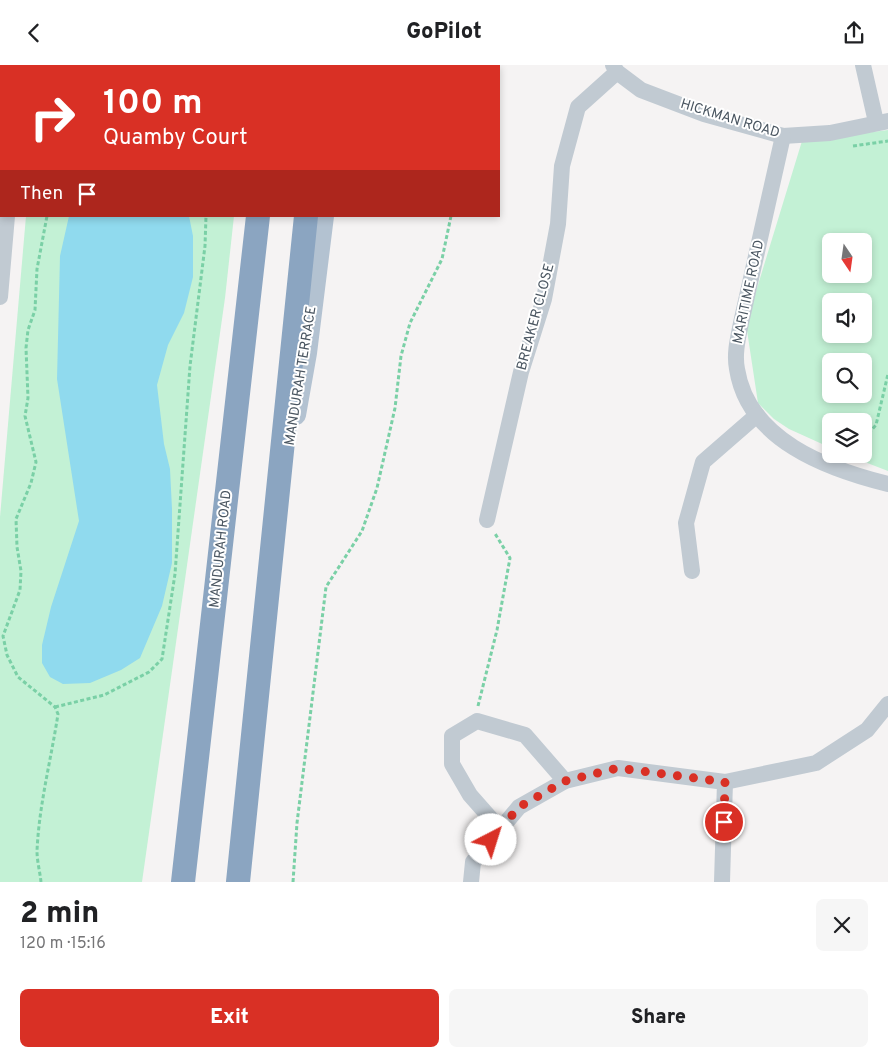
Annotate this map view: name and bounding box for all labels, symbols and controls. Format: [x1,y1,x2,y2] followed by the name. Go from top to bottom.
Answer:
[20,19,48,47] icon: back
[406,19,482,46] text: GoPilot
[840,19,868,47] icon: share
[103,82,203,126] text: 100 m
[20,85,85,150] icon: right
[678,96,782,142] street label: HICKMAN ROAD
[103,125,248,152] text: Quamby Court
[73,180,101,208] icon: arrive
[20,182,63,206] text: Then
[822,233,872,283] north arrow
[822,233,872,463] map controls
[730,238,768,346] street label: MARITIME ROAD
[514,262,558,372] street label: BREAKER CLOSE
[822,293,872,343] button: sound
[282,305,320,447] street label: MANDURAH TERRACE
[822,353,872,403] button: search
[822,413,872,463] button: layers
[206,489,236,609] street label: MANDURAH ROAD
[703,801,745,843] pin
[710,808,738,836] icon: arrive
[464,813,516,865] position arrow
[20,896,99,933] text: 2 min
[816,899,868,951] button: close
[20,934,106,954] text: 120 m · 15:16
[20,989,439,1047] button: Exit
[449,989,868,1047] button: Share

